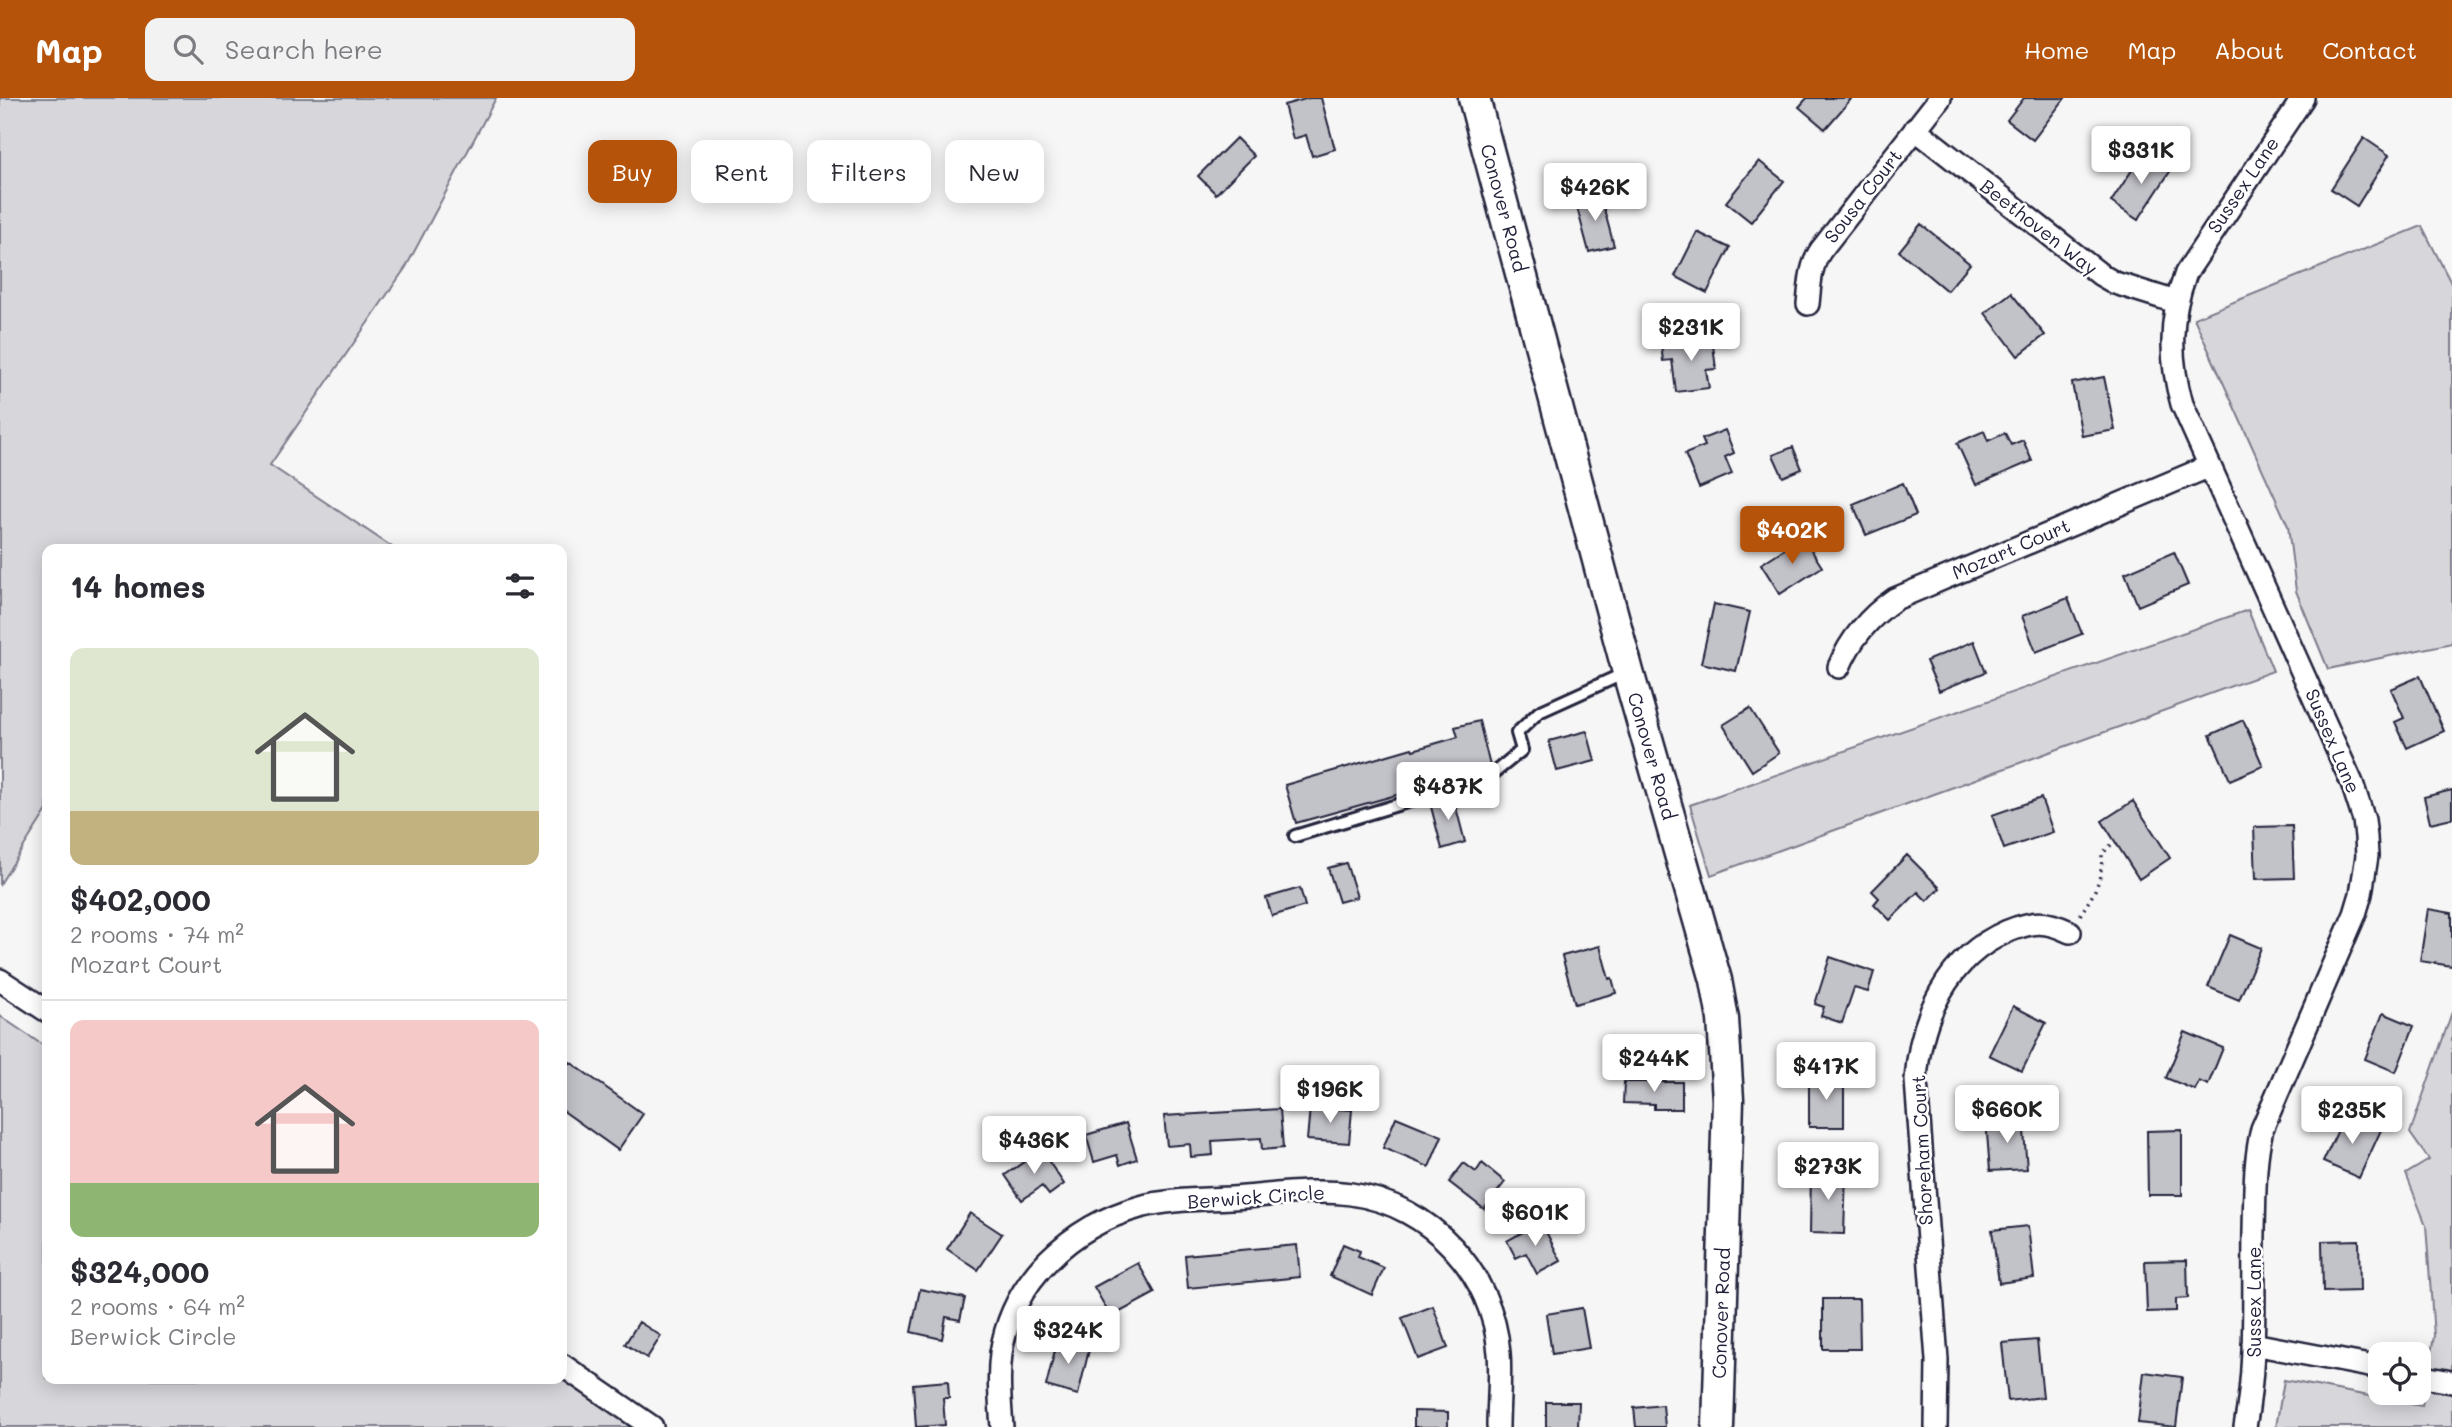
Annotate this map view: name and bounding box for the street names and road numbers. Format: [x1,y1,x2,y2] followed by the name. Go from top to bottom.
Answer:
[2201,132,2284,238] street label: Sussex Lane
[1475,141,1534,275] street label: Conover Road
[1818,144,1907,248] street label: Sousa Court
[1975,173,2103,280] street label: Beethoven Way
[1948,512,2074,585] street label: Mozart Court
[2300,685,2367,797] street label: Sussex Lane
[1622,689,1683,822] street label: Conover Road
[1905,1074,1938,1226] street label: Shoreham Court
[1186,1179,1325,1214] street label: Berwick Circle
[2241,1246,2266,1358] street label: Sussex Lane
[1706,1247,1735,1379] street label: Conover Road

